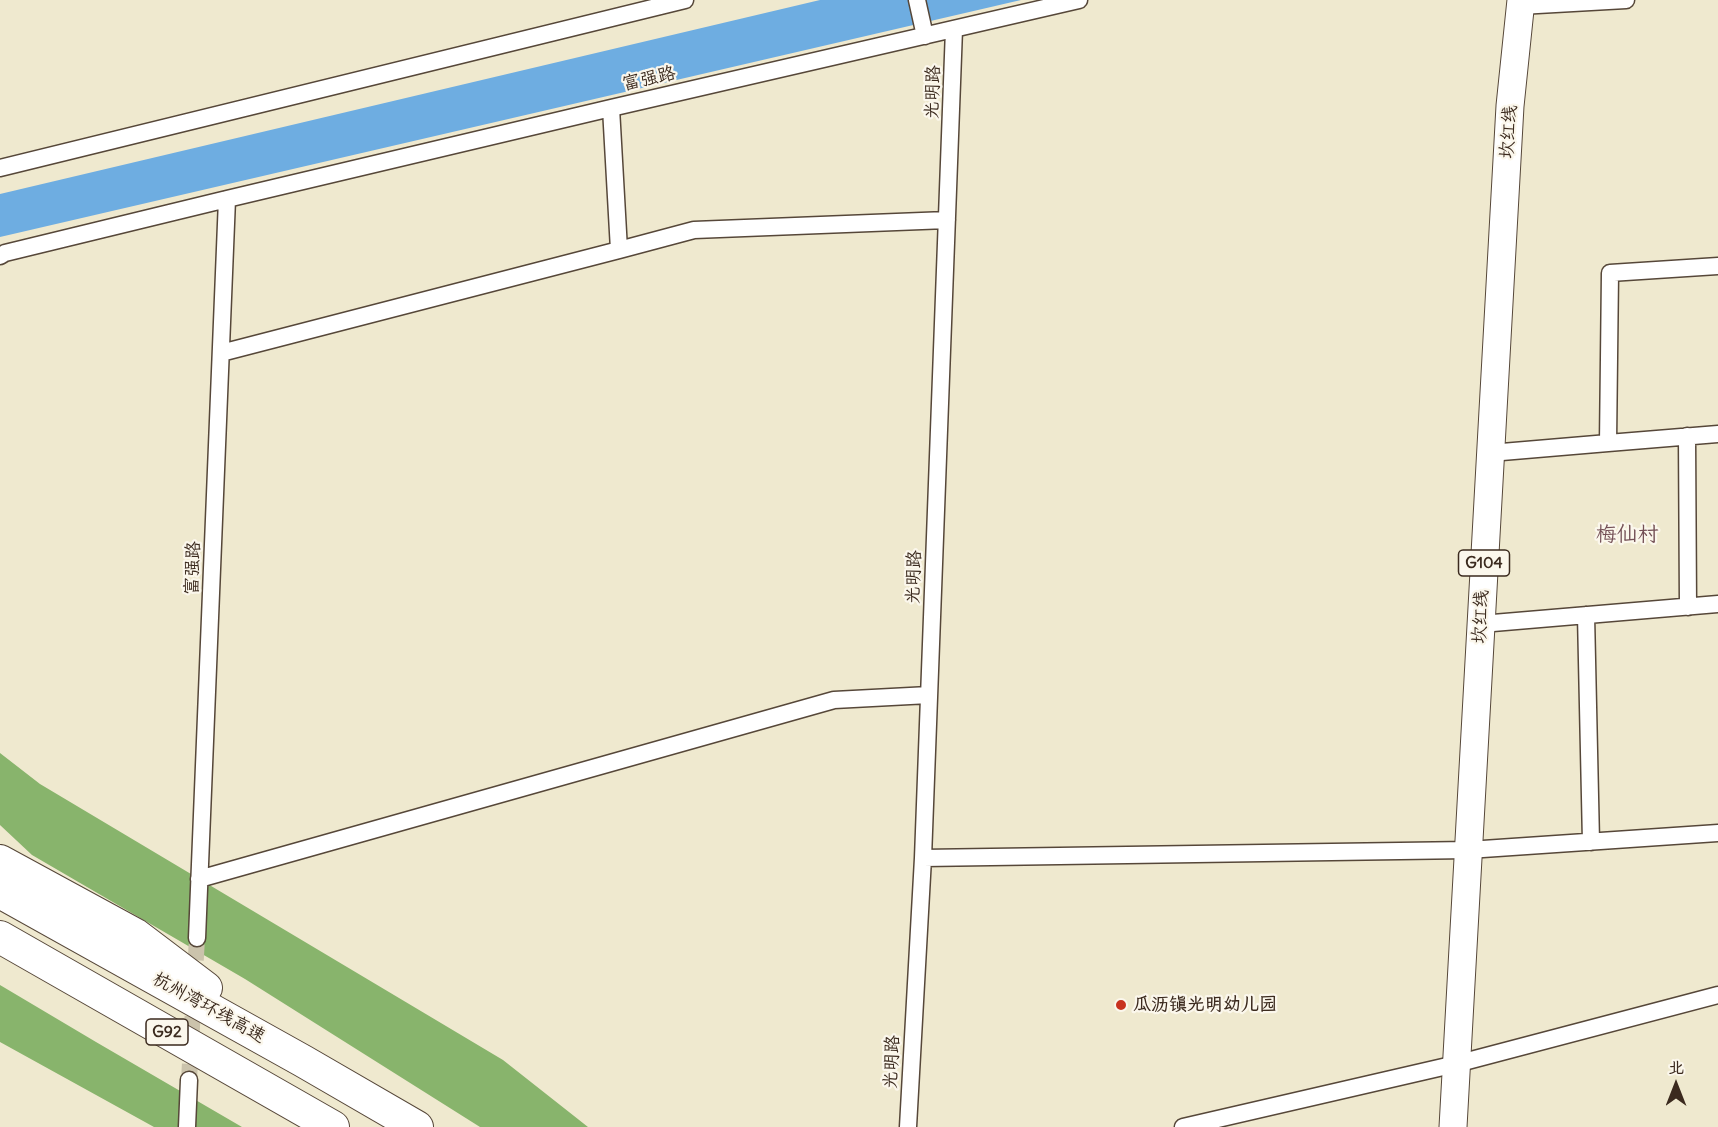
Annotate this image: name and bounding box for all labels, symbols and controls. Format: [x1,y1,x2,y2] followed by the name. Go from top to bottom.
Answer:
[620,62,678,96] street label: 富强路
[921,65,945,119] street label: 光明路
[1496,104,1522,160] street label: 坎红线
[1596,522,1658,548] district label: 梅仙村
[181,541,205,595] street label: 富强路
[902,550,926,604] street label: 光明路
[1458,550,1510,576] road number: G104
[1469,589,1493,645] street label: 坎红线
[149,968,269,1048] street label: 杭州湾环线高速
[1133,994,1277,1016] place label: 瓜沥镇光明幼儿园
[1114,998,1128,1012] marker: 瓜沥镇光明幼儿园
[146,1019,188,1045] road number: G92
[880,1034,904,1090] street label: 光明路
[1646,1055,1706,1115] north arrow
[1668,1057,1684,1077] text: 北

